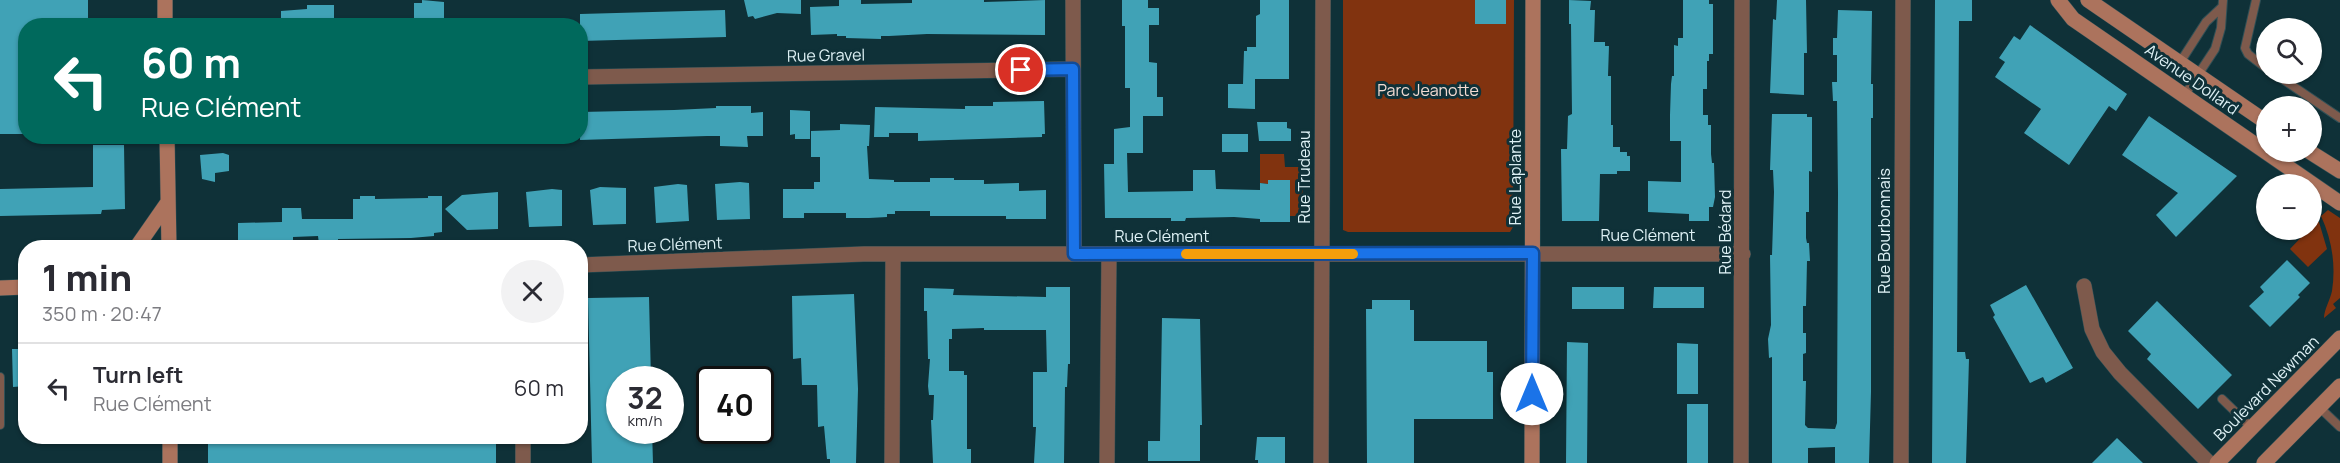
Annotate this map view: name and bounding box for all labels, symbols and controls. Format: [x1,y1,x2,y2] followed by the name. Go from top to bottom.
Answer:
[2256,18,2322,240] map controls
[2256,18,2322,84] button: search
[141,33,241,91] text: 60 m
[2141,39,2243,119] street label: Avenue Dollard
[42,42,120,120] icon: left
[787,43,865,67] street label: Rue Gravel
[995,44,1046,95] pin
[1004,53,1037,86] icon: arrive
[1377,79,1479,101] park label: Parc Jeanotte
[141,88,301,125] text: Rue Clément
[2256,96,2322,162] button: +
[1504,129,1526,225] street label: Rue Laplante
[1293,130,1315,224] street label: Rue Trudeau
[1873,168,1895,294] street label: Rue Bourbonnais
[2256,174,2322,240] button: −
[1714,190,1736,274] street label: Rue Bédard
[1601,224,1695,246] street label: Rue Clément
[1115,225,1209,247] street label: Rue Clément
[627,231,723,257] street label: Rue Clément
[42,253,132,302] text: 1 min
[501,260,564,323] button: close
[42,300,162,327] text: 350 m · 20:47
[2209,331,2323,445] street label: Boulevard Newman
[93,360,183,390] text: Turn left
[1500,362,1564,426] position arrow
[696,366,774,444] speed limit sign: 40
[42,372,75,405] icon: left
[514,373,564,403] text: 60 m
[627,377,663,418] text: 32
[93,390,212,417] text: Rue Clément
[628,410,662,431] text: km/h

